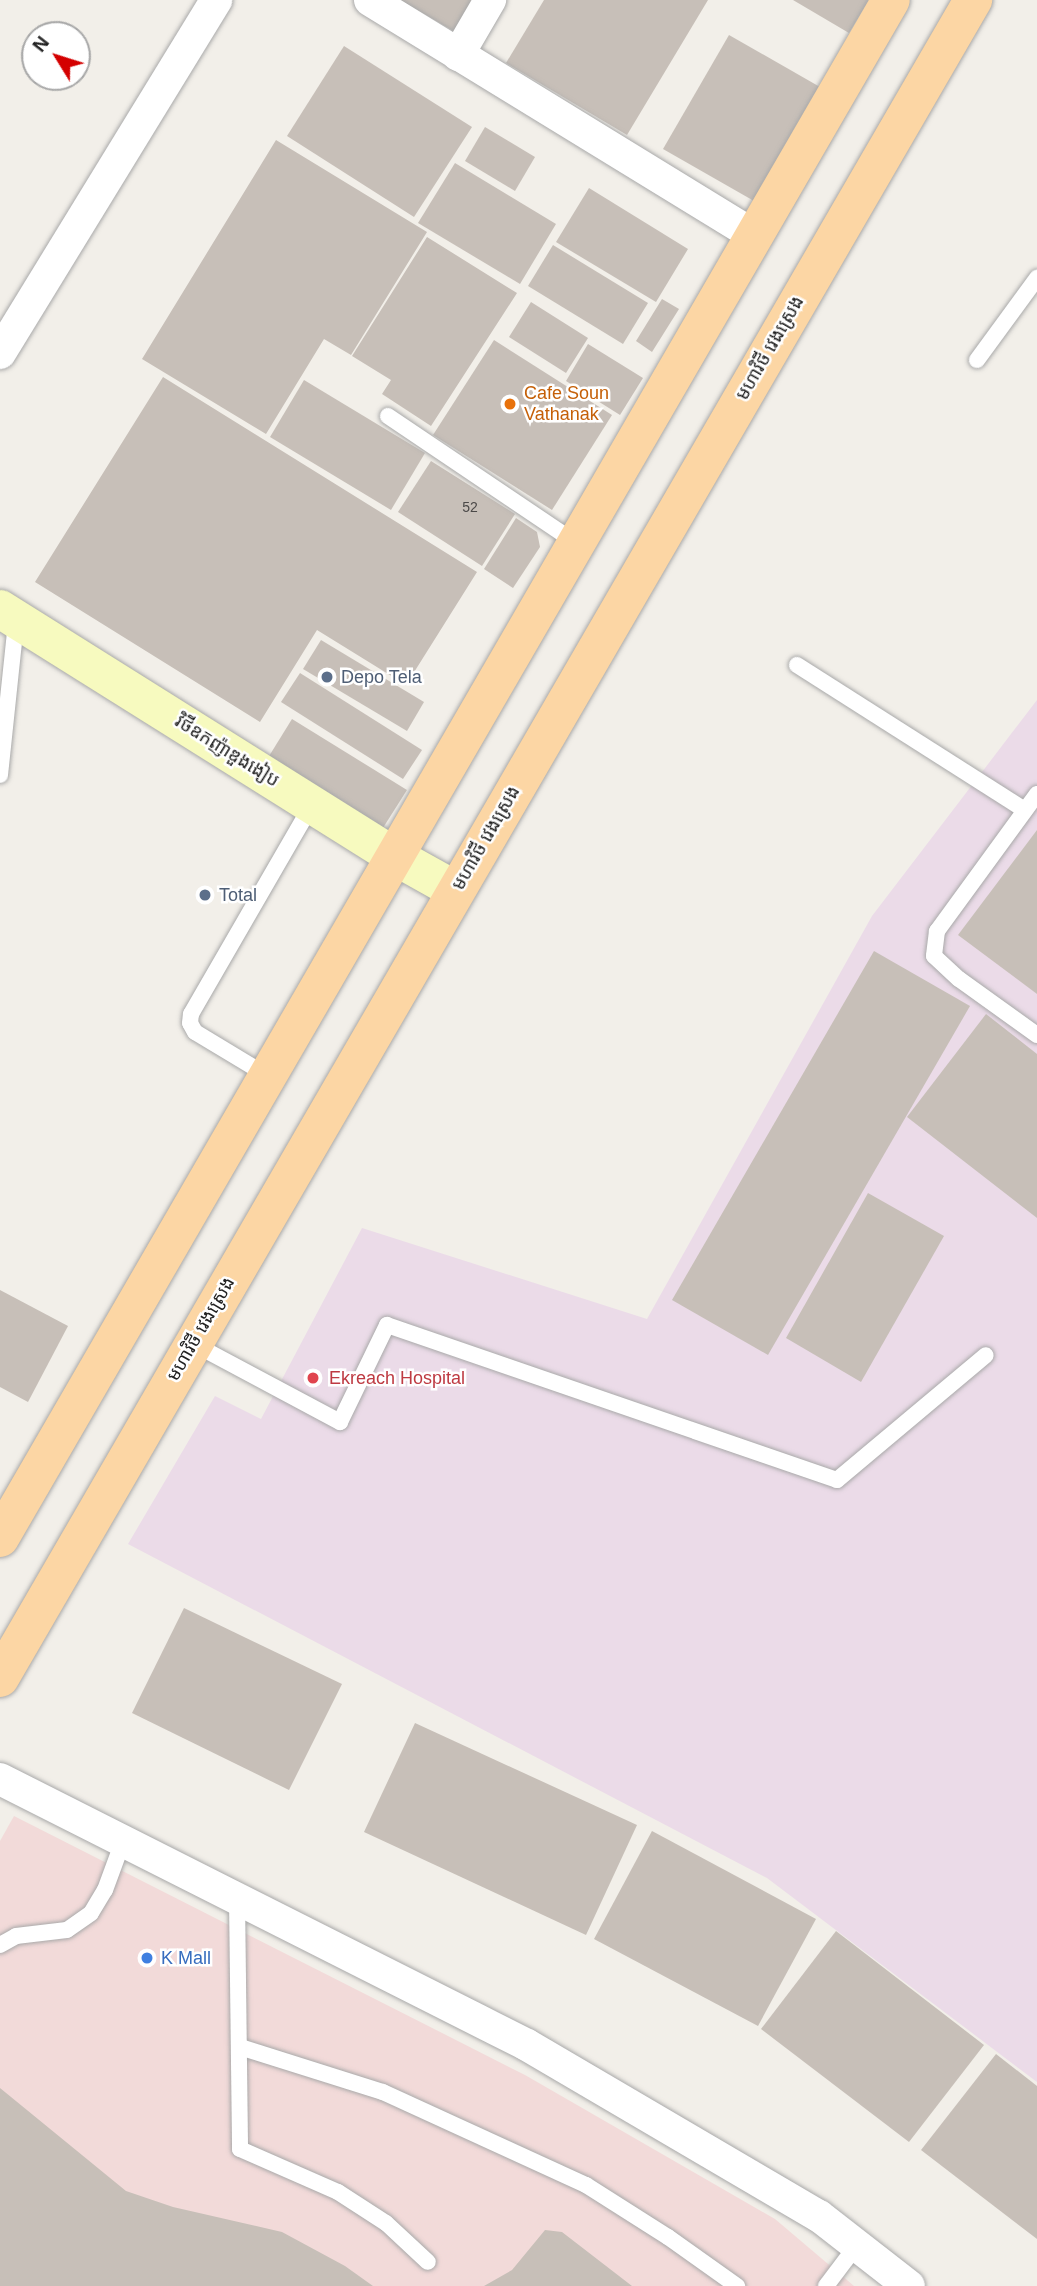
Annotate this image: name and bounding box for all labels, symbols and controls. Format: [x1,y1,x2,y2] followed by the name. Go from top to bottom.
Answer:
[21,21,91,91] north arrow
[28,32,53,56] text: N
[732,292,808,404] street label: មហាវិថី វេងស្រេង
[524,383,609,426] place label: Cafe Soun Vathanak
[502,396,518,412] marker: Cafe Soun Vathanak
[462,499,478,515] house number: 52
[341,666,422,688] place label: Depo Tela
[319,669,335,685] marker: Depo Tela
[171,710,283,792] street label: វិថីឧកញ៉ាឌួងងៀប
[448,782,524,894] street label: មហាវិថី វេងស្រេង
[219,884,257,906] place label: Total
[197,887,213,903] marker: Total
[163,1273,239,1385] street label: មហាវិថី វេងស្រេង
[329,1367,465,1389] place label: Ekreach Hospital
[303,1368,323,1388] marker: Ekreach Hospital
[161,1947,211,1969] place label: K Mall
[139,1950,155,1966] marker: K Mall

